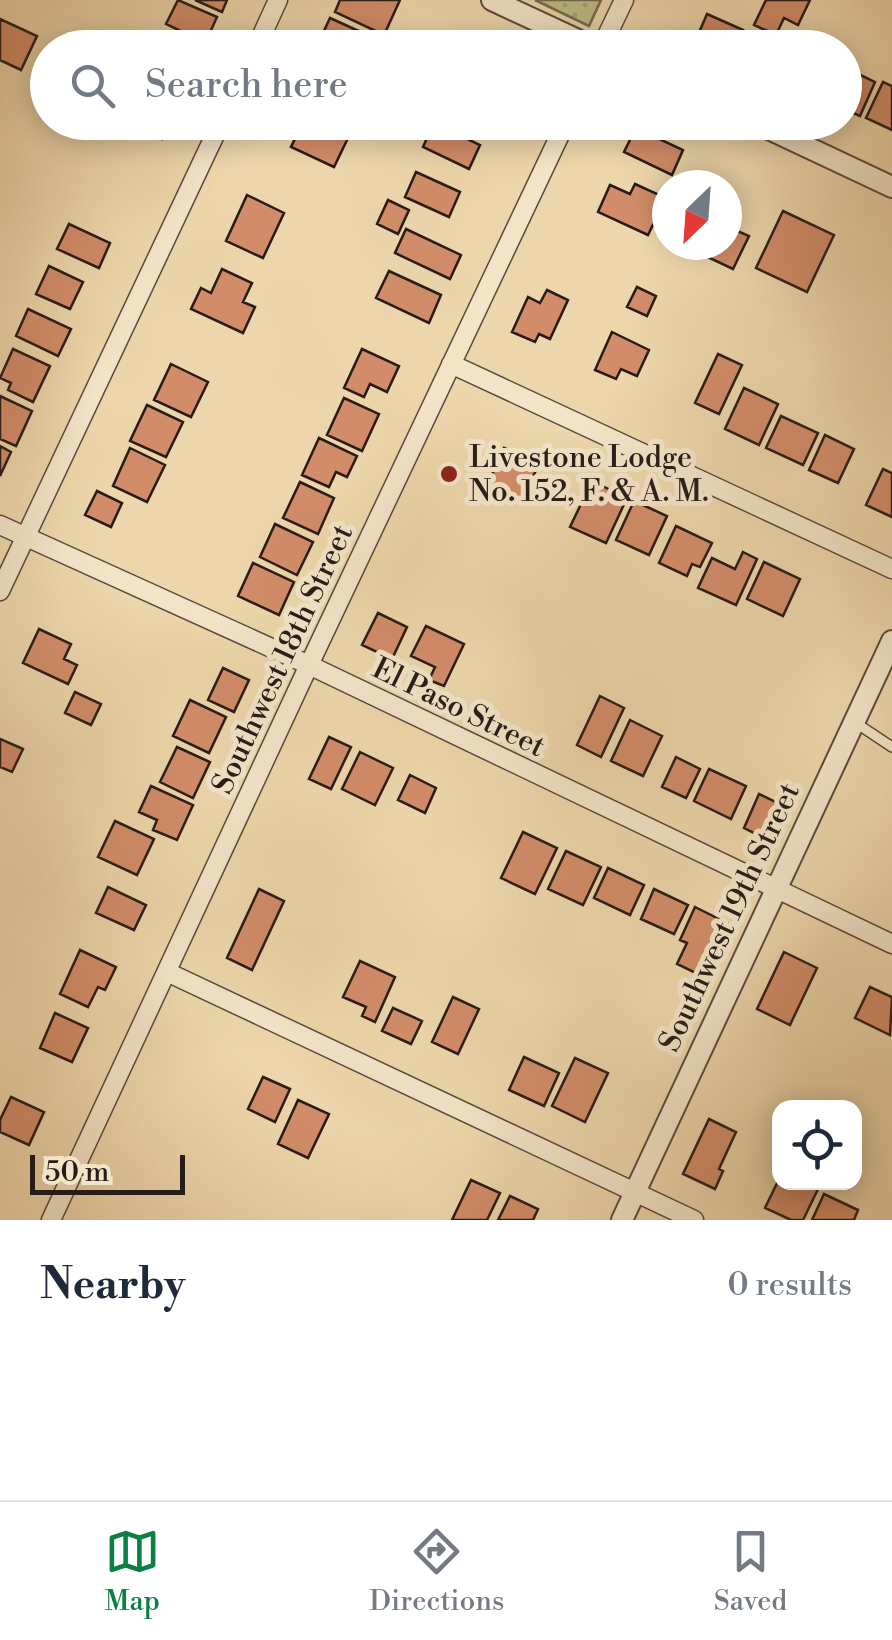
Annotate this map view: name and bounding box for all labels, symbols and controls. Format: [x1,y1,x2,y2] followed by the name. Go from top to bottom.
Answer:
[30,30,862,140] search box
[65,58,120,113] icon: search
[145,62,348,109] text: Search here
[652,170,742,260] north arrow
[469,439,709,511] place label: Livestone Lodge No. 152, F. & A. M.
[438,463,460,485] marker: Livestone Lodge No. 152, F. & A. M.
[204,518,362,800] street label: Southwest 18th Street
[366,650,552,766] street label: El Paso Street
[651,777,809,1058] street label: Southwest 19th Street
[772,1100,862,1190] map controls
[772,1100,862,1190] button: locate
[30,1150,185,1194] scale bar
[45,1155,109,1190] text: 50 m
[40,1259,185,1312] text: Nearby
[727,1265,852,1305] text: 0 results
[105,1524,160,1619] tab: Map
[369,1524,504,1619] tab: Directions
[714,1524,787,1619] tab: Saved

